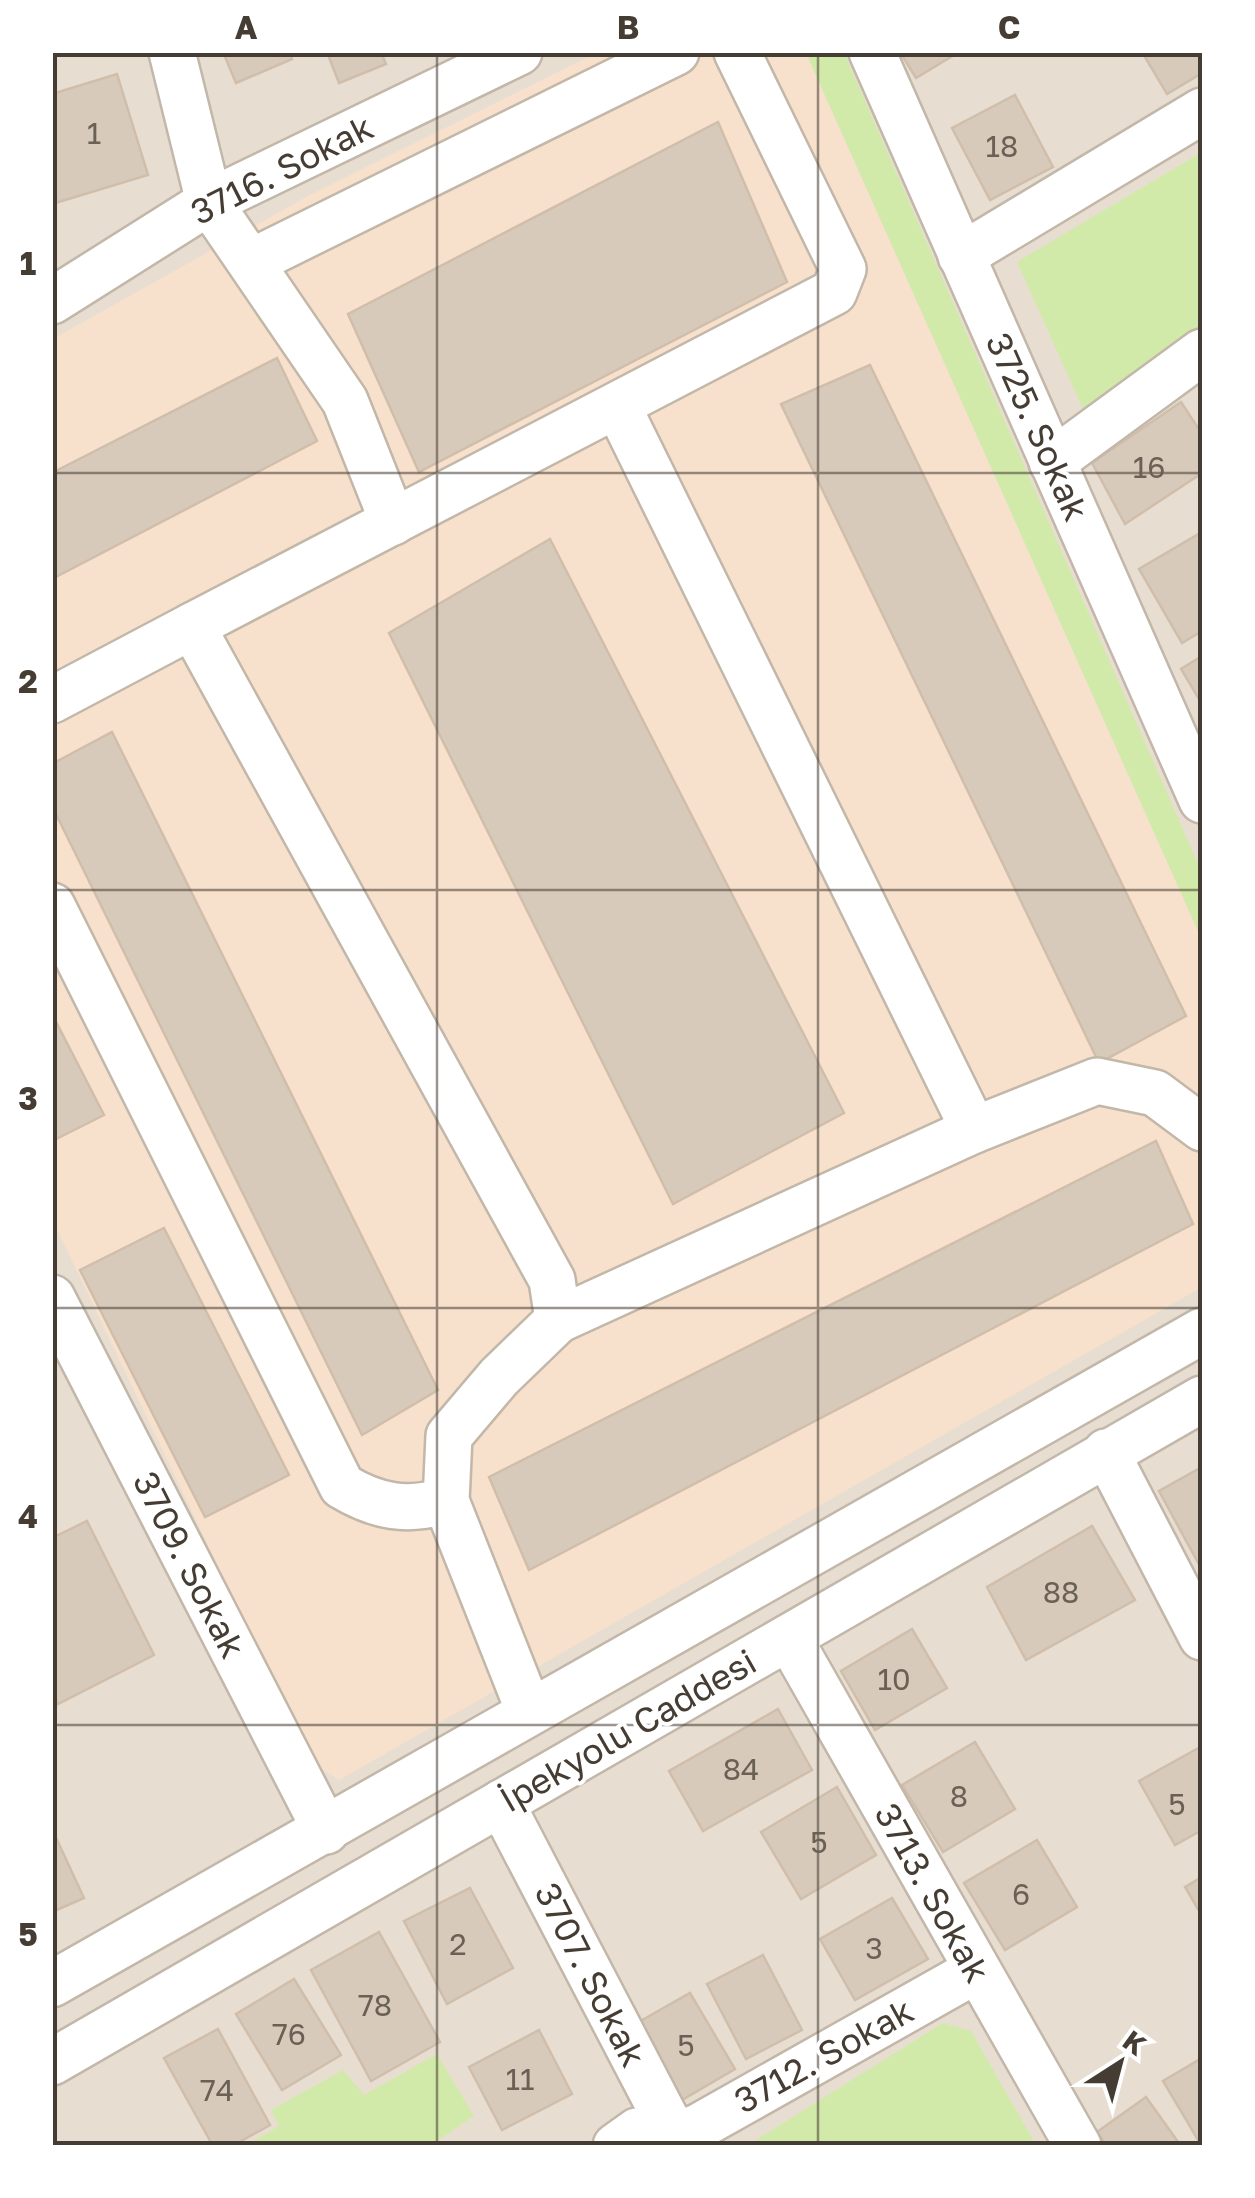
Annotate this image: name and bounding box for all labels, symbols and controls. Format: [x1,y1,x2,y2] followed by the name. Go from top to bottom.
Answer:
[235,8,258,46] text: A
[617,8,639,46] text: B
[998,8,1020,46] text: C
[183,105,380,233] street label: 3716. Sokak
[87,115,101,151] house number: 1
[986,128,1018,164] house number: 18
[20,244,36,282] text: 1
[978,326,1098,527] street label: 3725. Sokak
[1133,449,1165,485] house number: 16
[18,662,38,700] text: 2
[18,1079,38,1117] text: 3
[125,1464,255,1665] street label: 3709. Sokak
[18,1497,38,1535] text: 4
[1043,1574,1079,1610] house number: 88
[492,1640,763,1821] street label: İpekyolu Caddesi
[877,1661,911,1697] house number: 10
[723,1751,759,1787] house number: 84
[950,1778,968,1814] house number: 8
[1168,1786,1186,1822] house number: 5
[866,1796,998,1990] street label: 3713. Sokak
[810,1824,828,1860] house number: 5
[527,1876,655,2074] street label: 3707. Sokak
[1012,1876,1030,1912] house number: 6
[18,1915,38,1953] text: 5
[449,1926,467,1962] house number: 2
[865,1931,883,1967] house number: 3
[358,1987,392,2023] house number: 78
[727,1989,920,2121] street label: 3712. Sokak
[1070,2013,1170,2113] north arrow
[272,2016,306,2052] house number: 76
[1117,2023,1153,2062] text: K
[677,2027,695,2063] house number: 5
[505,2061,535,2097] house number: 11
[200,2072,234,2108] house number: 74

